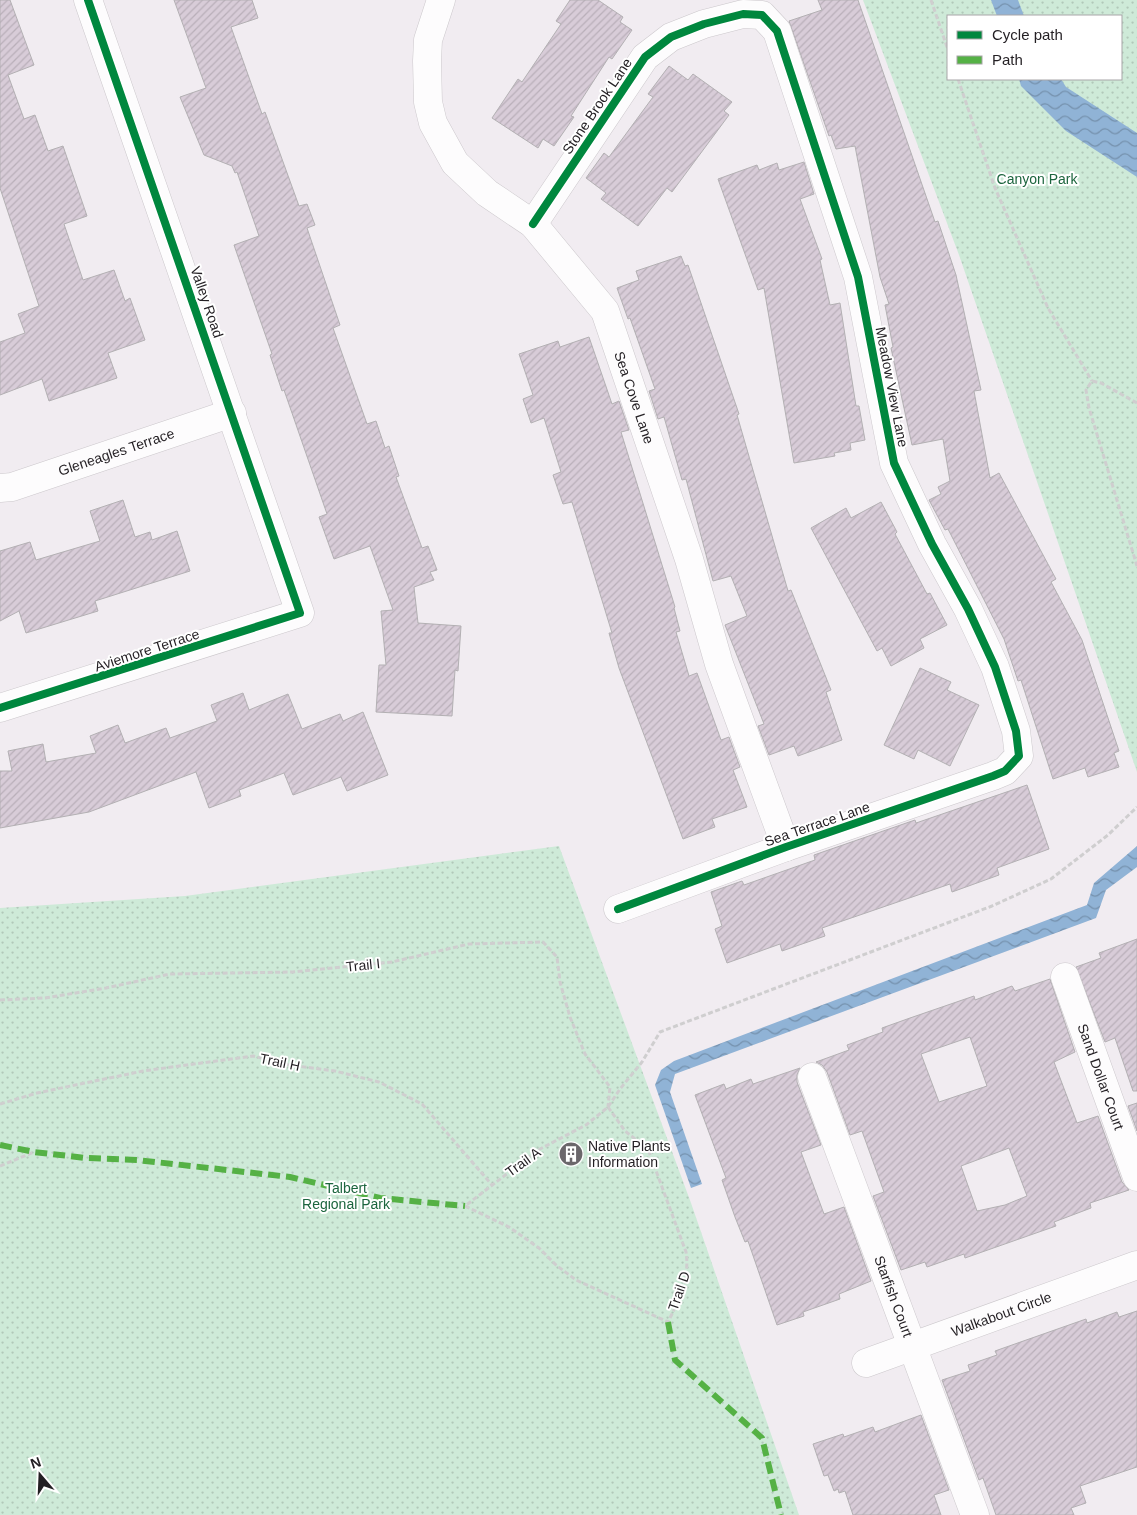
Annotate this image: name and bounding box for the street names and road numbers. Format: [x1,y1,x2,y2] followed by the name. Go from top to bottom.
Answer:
[559,55,635,157] street label: Stone Brook Lane
[187,264,227,340] street label: Valley Road
[873,326,912,449] street label: Meadow View Lane
[611,349,657,446] street label: Sea Cove Lane
[56,425,176,479] street label: Gleneagles Terrace
[93,625,202,674] street label: Aviemore Terrace
[762,798,872,850] street label: Sea Terrace Lane
[345,955,381,975] street label: Trail I
[1075,1022,1127,1132] street label: Sand Dollar Court
[258,1050,302,1074] street label: Trail H
[502,1144,544,1180] street label: Trail A
[871,1253,916,1339] street label: Starfish Court
[665,1269,693,1313] street label: Trail D
[949,1289,1054,1339] street label: Walkabout Circle

